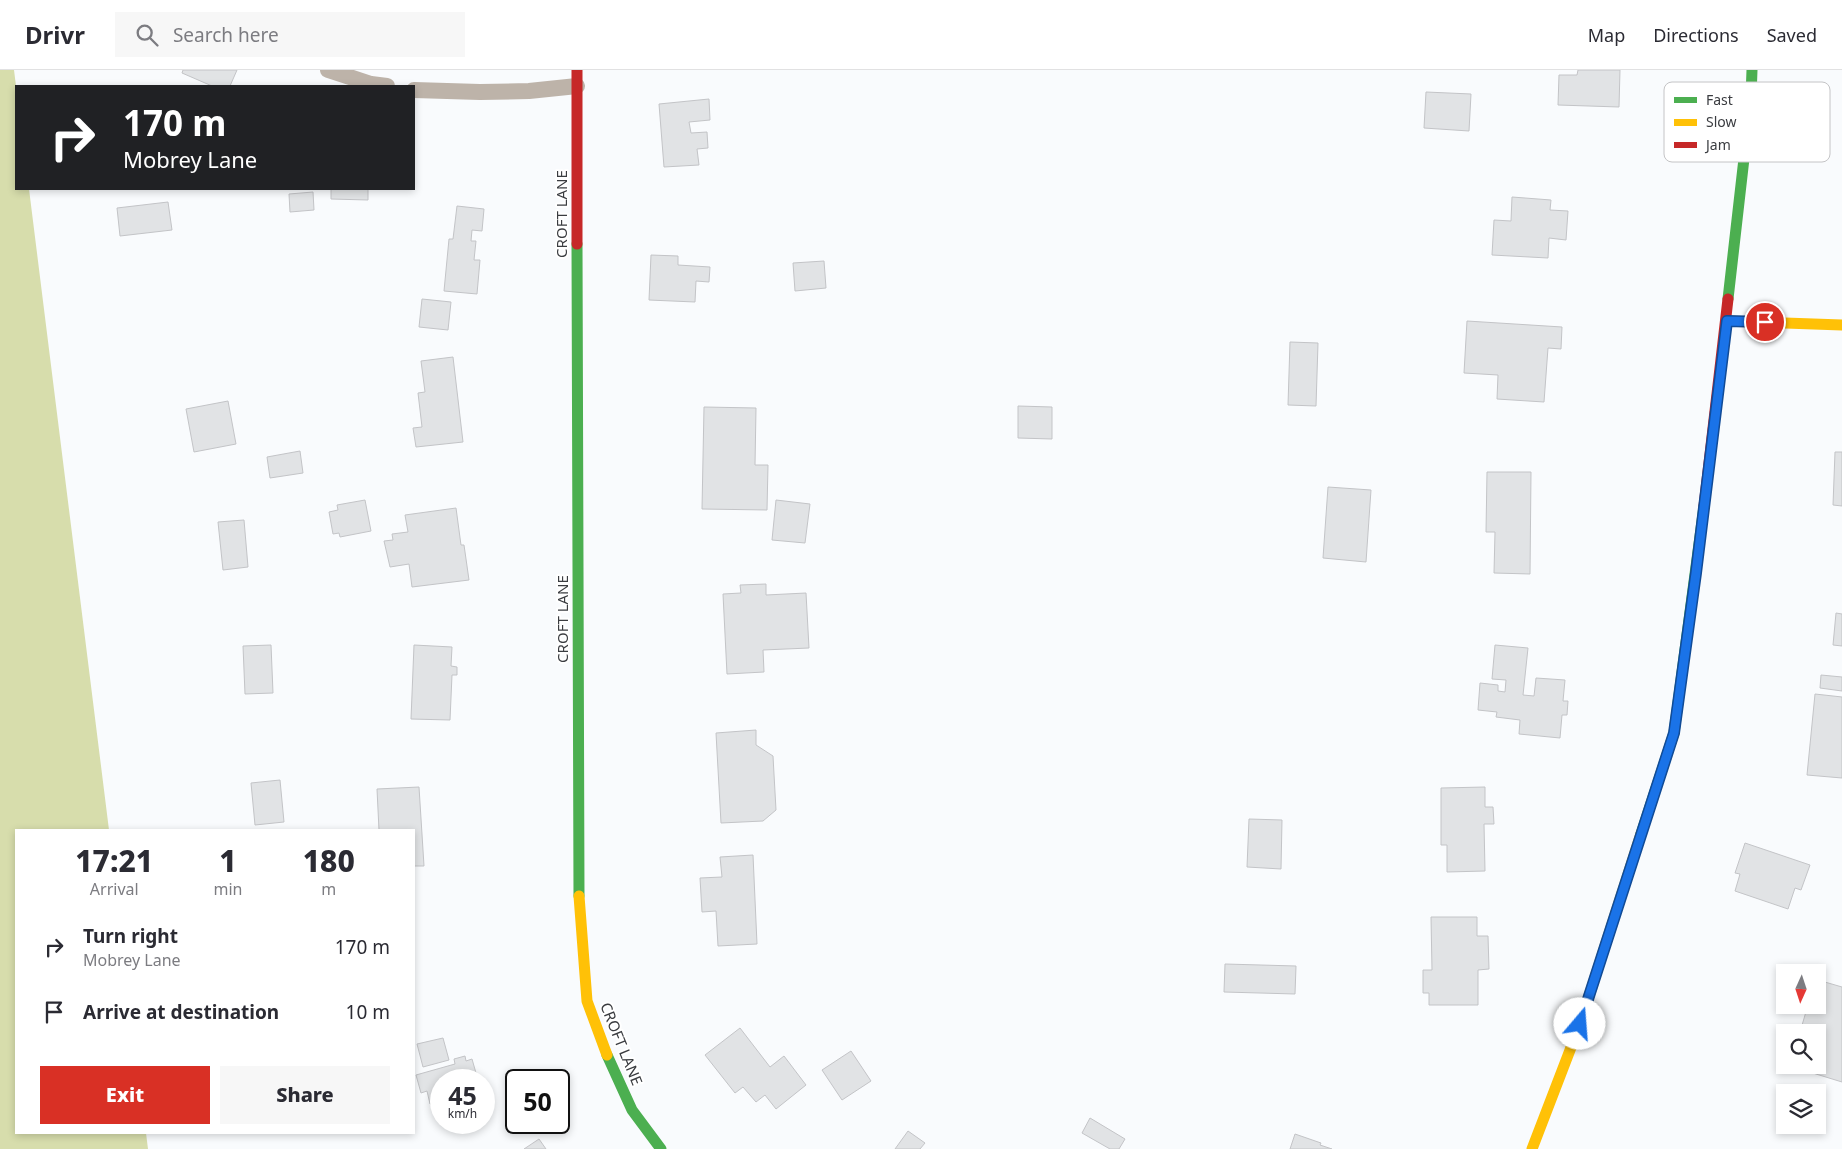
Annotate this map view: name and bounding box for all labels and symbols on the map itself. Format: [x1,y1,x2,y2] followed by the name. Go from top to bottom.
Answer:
[1664,82,1830,162] legend
[1706,90,1733,109] text: Fast
[1706,112,1737,131] text: Slow
[1704,135,1731,154] text: Jam
[551,170,571,258] street label: CROFT LANE
[1744,301,1786,343] pin
[552,575,572,663] street label: CROFT LANE
[1776,964,1826,1014] north arrow
[1553,997,1605,1049] position arrow
[596,999,648,1088] street label: CROFT LANE
[505,1069,570,1134] speed limit sign: 50

